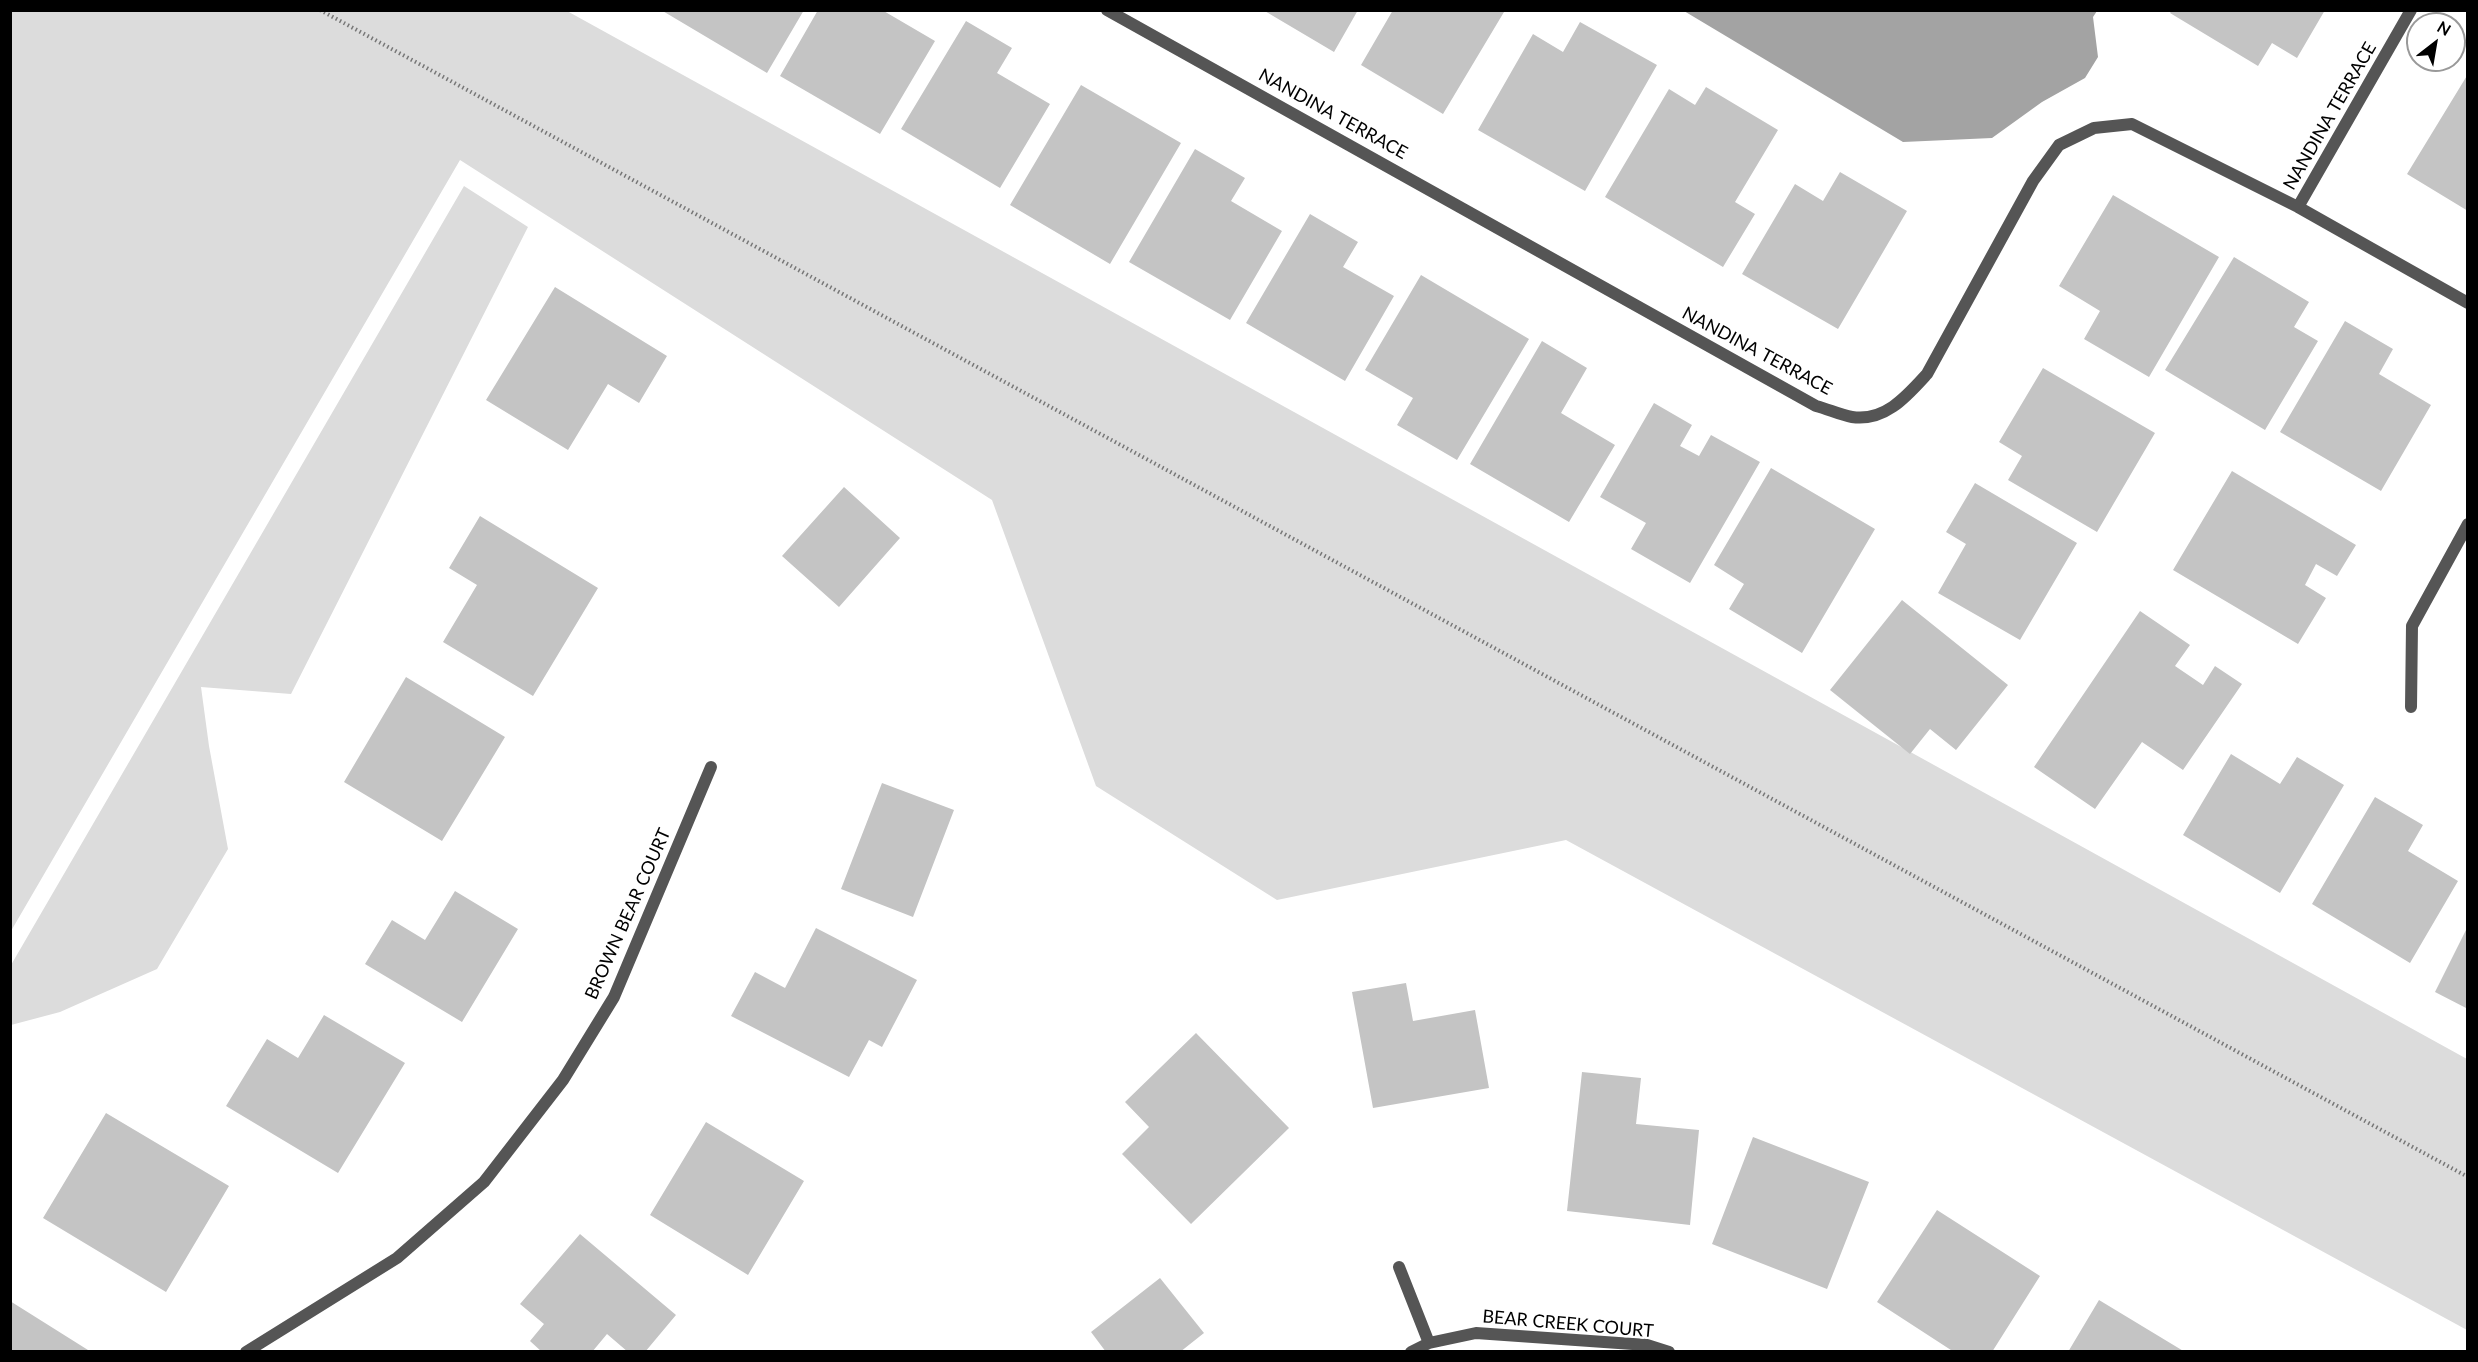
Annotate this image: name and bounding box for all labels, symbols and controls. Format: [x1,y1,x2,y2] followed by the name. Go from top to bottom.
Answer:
[2406,12,2466,72] north arrow
[2434,17,2455,39] text: N
[2279,38,2381,194] street label: NANDINA TERRACE
[1255,64,1411,164] street label: NANDINA TERRACE
[1678,302,1836,400] street label: NANDINA TERRACE
[581,825,675,1003] street label: BROWN BEAR COURT
[1482,1306,1654,1342] street label: BEAR CREEK COURT

